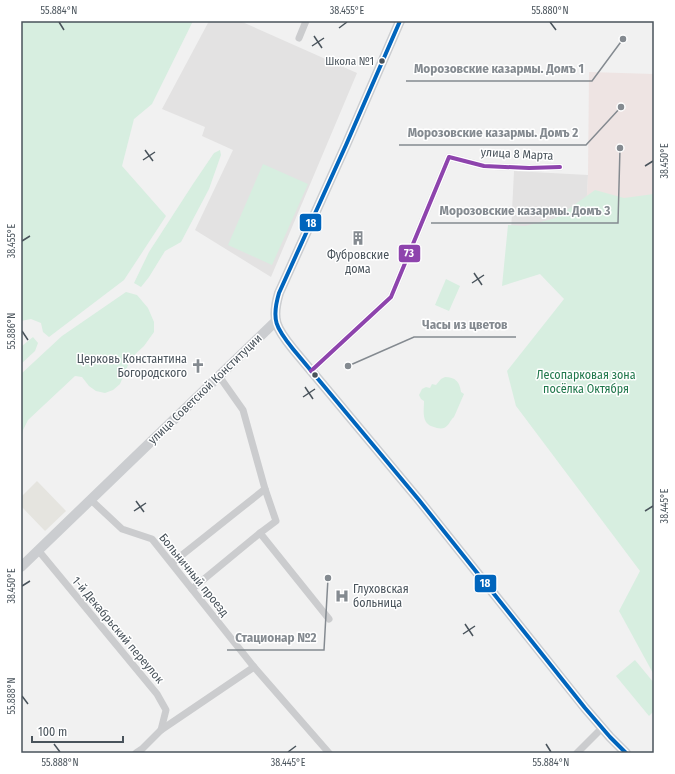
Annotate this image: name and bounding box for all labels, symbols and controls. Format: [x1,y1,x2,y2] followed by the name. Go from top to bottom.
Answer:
[41,5,77,17] text: 55.884°N
[330,5,365,17] text: 38.455°E
[531,5,569,17] text: 55.880°N
[325,55,374,68] place label: Школа №1
[377,56,387,66] marker: Школа №1
[406,56,592,81] callout: Морозовские казармы. Домъ 1
[414,61,584,76] text: Морозовские казармы. Домъ 1
[399,120,586,145] callout: Морозовские казармы. Домъ 2
[408,125,578,140] text: Морозовские казармы. Домъ 2
[659,143,671,179] text: 38.450°E
[480,145,554,163] street label: улица 8 Марта
[431,198,618,223] callout: Морозовские казармы. Домъ 3
[440,203,610,218] text: Морозовские казармы. Домъ 3
[299,213,322,232] line badge: 18
[306,217,316,230] text: 18
[6,223,18,258] text: 38.455°E
[350,230,366,246] building icon: Фубровские дома
[398,244,421,263] line badge: 73
[404,247,414,260] text: 73
[327,248,389,276] place label: Фубровские дома
[414,312,516,337] callout: Часы из цветов
[6,313,18,349] text: 55.886°N
[422,317,508,332] text: Часы из цветов
[145,331,265,447] street label: улица Советской Конституции
[77,352,187,380] place label: Церковь Константина Богородского
[190,358,206,374] church icon: Церковь Константина Богородского
[536,368,636,396] park label: Лесопарковая зона посёлка Октября
[310,370,320,380] unlabelled marker
[659,488,671,523] text: 38.445°E
[156,531,232,619] street label: Больничный проезд
[6,568,18,604] text: 38.450°E
[69,574,167,686] street label: 1-й Декабрьский переулок
[474,574,497,593] line badge: 18
[480,577,490,590] text: 18
[353,582,409,610] place label: Глуховская больница
[334,588,350,604] hospital icon: Глуховская больница
[227,625,324,650] callout: Стационар №2
[235,630,317,645] text: Стационар №2
[6,677,18,715] text: 55.888°N
[32,718,123,744] scale bar
[38,725,67,739] text: 100 m
[41,757,79,769] text: 55.888°N
[271,757,306,769] text: 38.445°E
[533,757,569,769] text: 55.884°N

